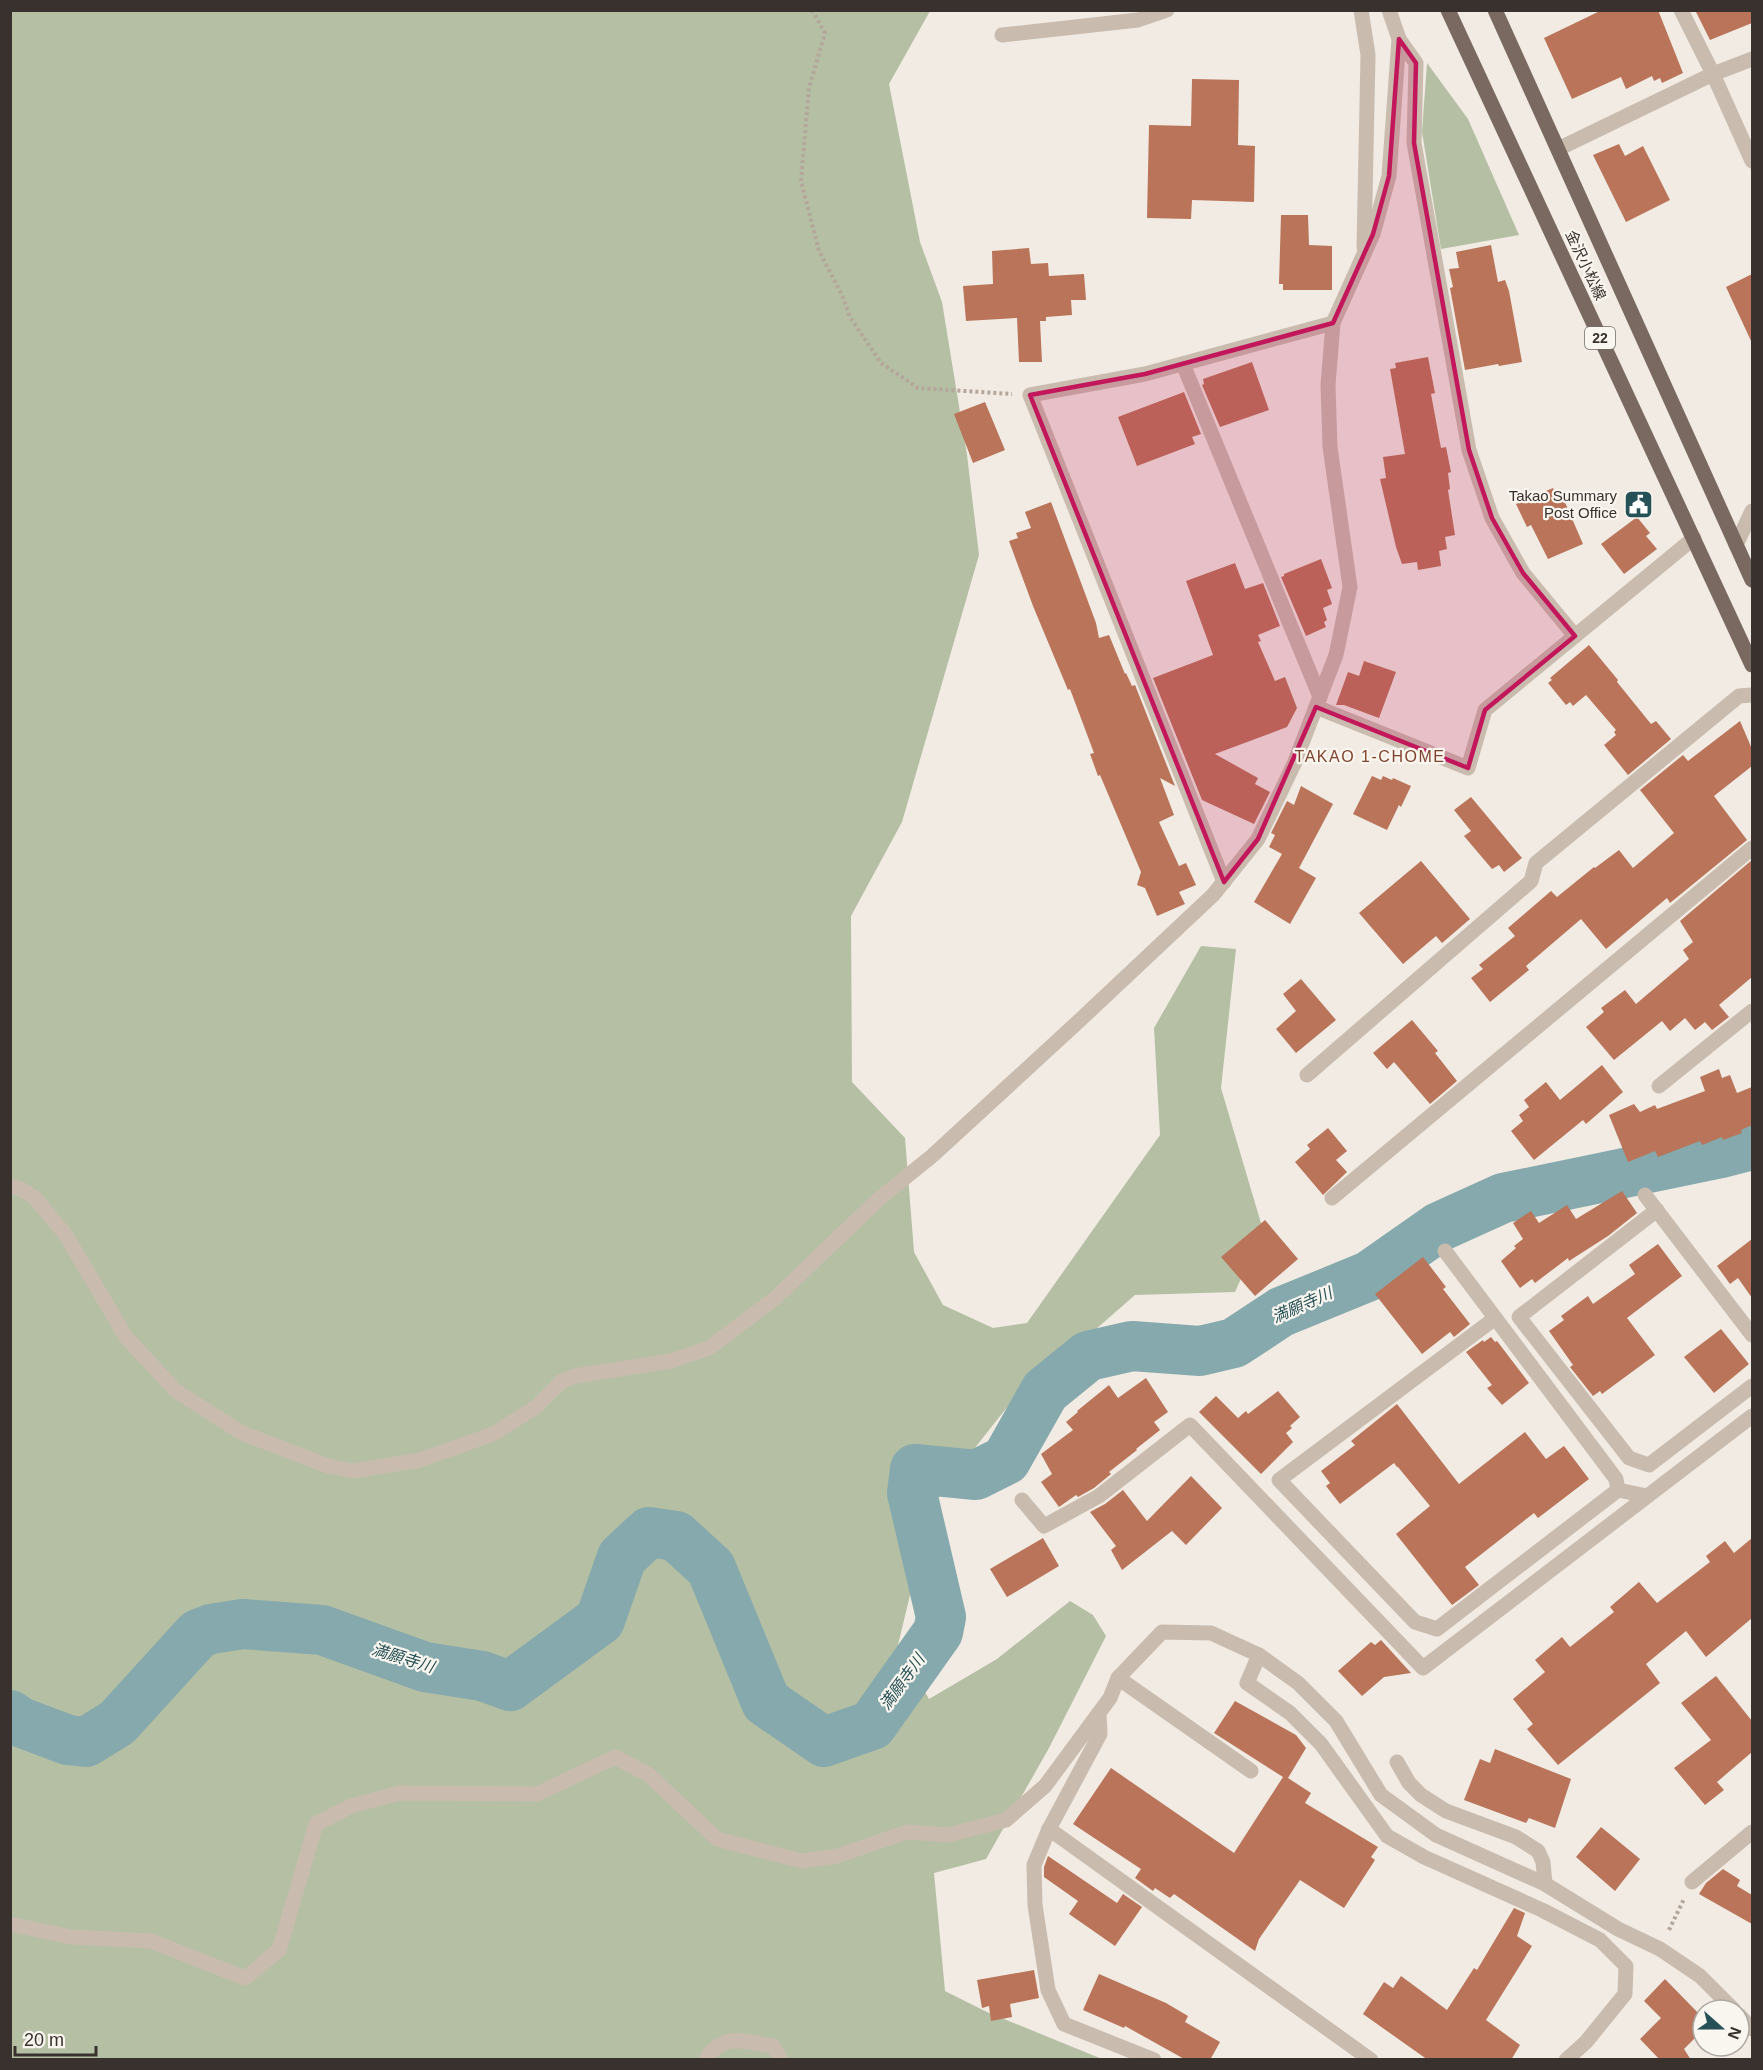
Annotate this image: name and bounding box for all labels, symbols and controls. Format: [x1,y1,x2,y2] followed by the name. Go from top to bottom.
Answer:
[1562,227,1610,303] street label: 金沢小松線
[1585,327,1615,349] road number: 22
[1509,487,1617,521] place label: Takao Summary Post Office
[1622,488,1654,520] public building icon: Takao Summary Post Office
[1295,748,1445,765] district label: TAKAO 1-CHOME
[1269,1283,1337,1326] water label: 満願寺川
[370,1641,438,1676] water label: 満願寺川
[876,1650,929,1713] water label: 満願寺川
[1691,1998,1751,2058] north arrow
[15,2019,96,2057] scale bar
[1725,2025,1745,2042] text: N
[24,2030,64,2050] text: 20 m

